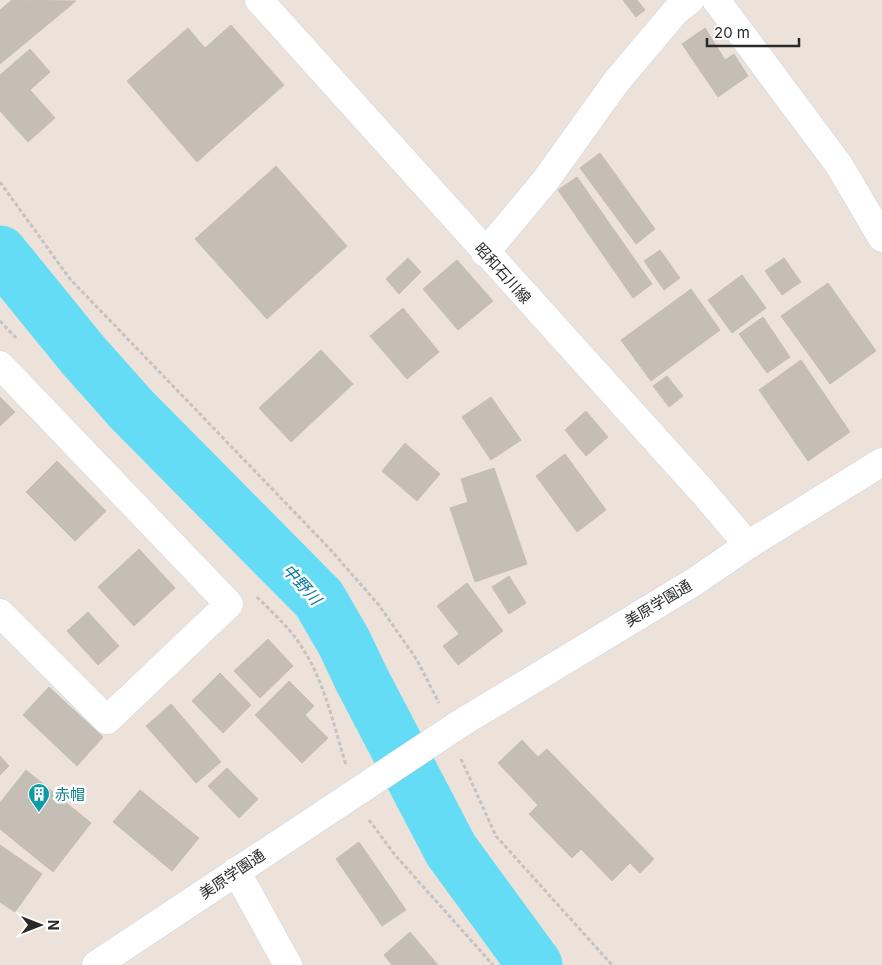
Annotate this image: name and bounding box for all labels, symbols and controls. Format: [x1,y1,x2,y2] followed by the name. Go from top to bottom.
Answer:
[707,15,800,47] scale bar
[714,23,750,42] text: 20 m
[471,239,535,307] street label: 昭和石川線
[279,559,327,610] water label: 中野川
[621,576,695,630] street label: 美原学園通
[27,782,51,813] building icon: 赤帽
[55,785,85,804] place label: 赤帽
[196,845,268,903] street label: 美原学園通
[15,900,65,950] north arrow
[45,920,62,930] text: N

